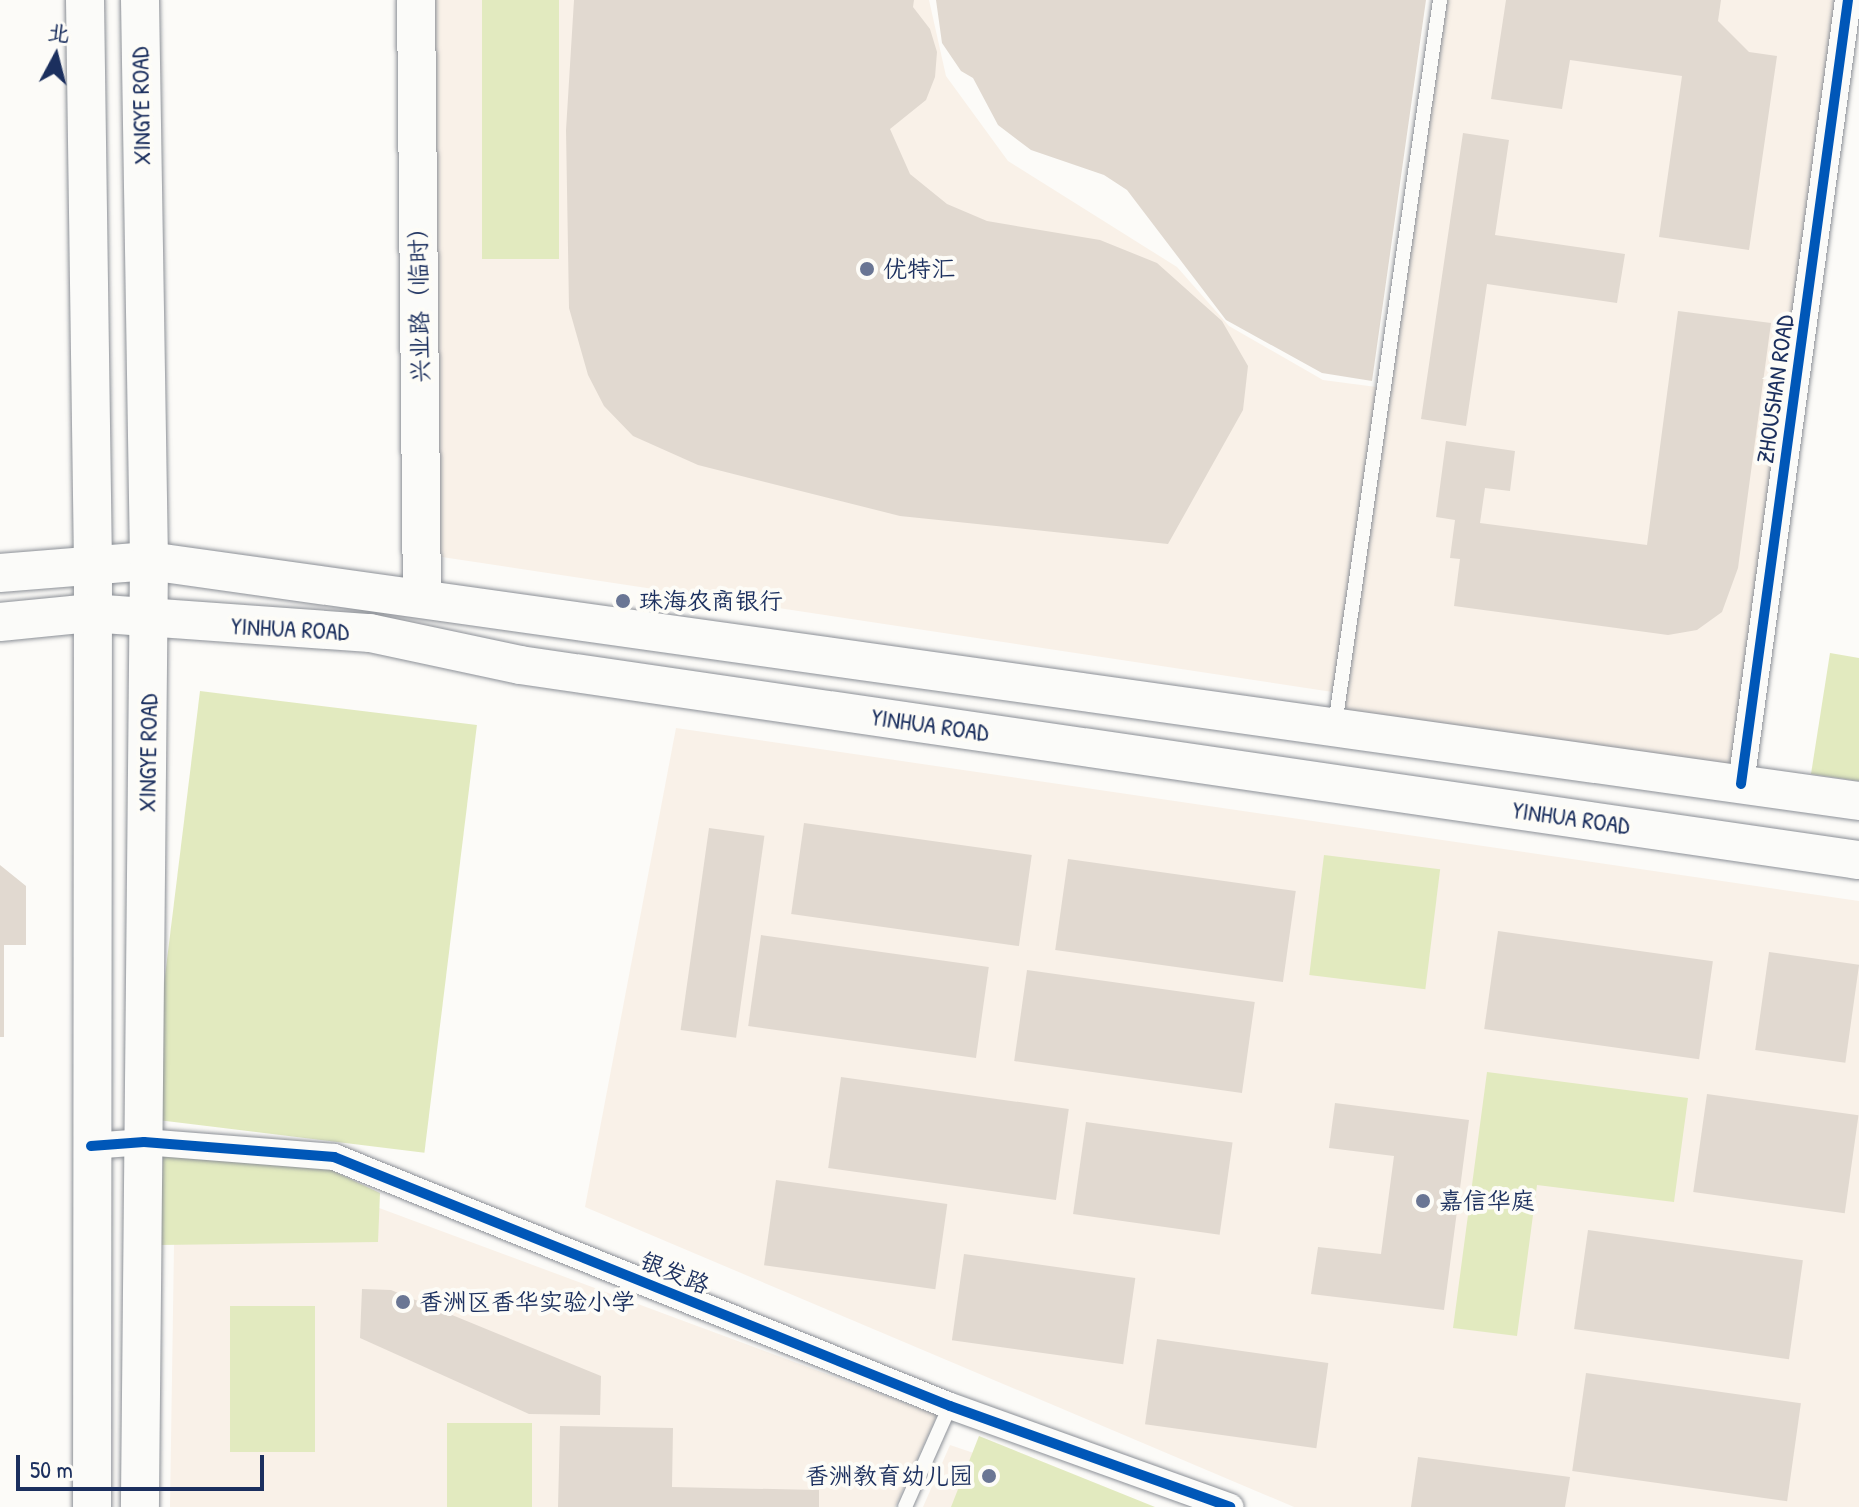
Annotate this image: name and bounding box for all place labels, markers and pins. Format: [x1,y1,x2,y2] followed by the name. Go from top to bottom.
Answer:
[883,255,955,283] place label: 优特汇
[858,260,876,278] marker: 优特汇
[639,587,783,615] place label: 珠海农商银行
[614,592,632,610] marker: 珠海农商银行
[1439,1187,1535,1215] place label: 嘉信华庭
[1414,1192,1432,1210] marker: 嘉信华庭
[419,1288,635,1316] place label: 香洲区香华实验小学
[394,1293,412,1311] marker: 香洲区香华实验小学
[805,1462,973,1490] place label: 香洲教育幼儿园
[980,1467,998,1485] marker: 香洲教育幼儿园

